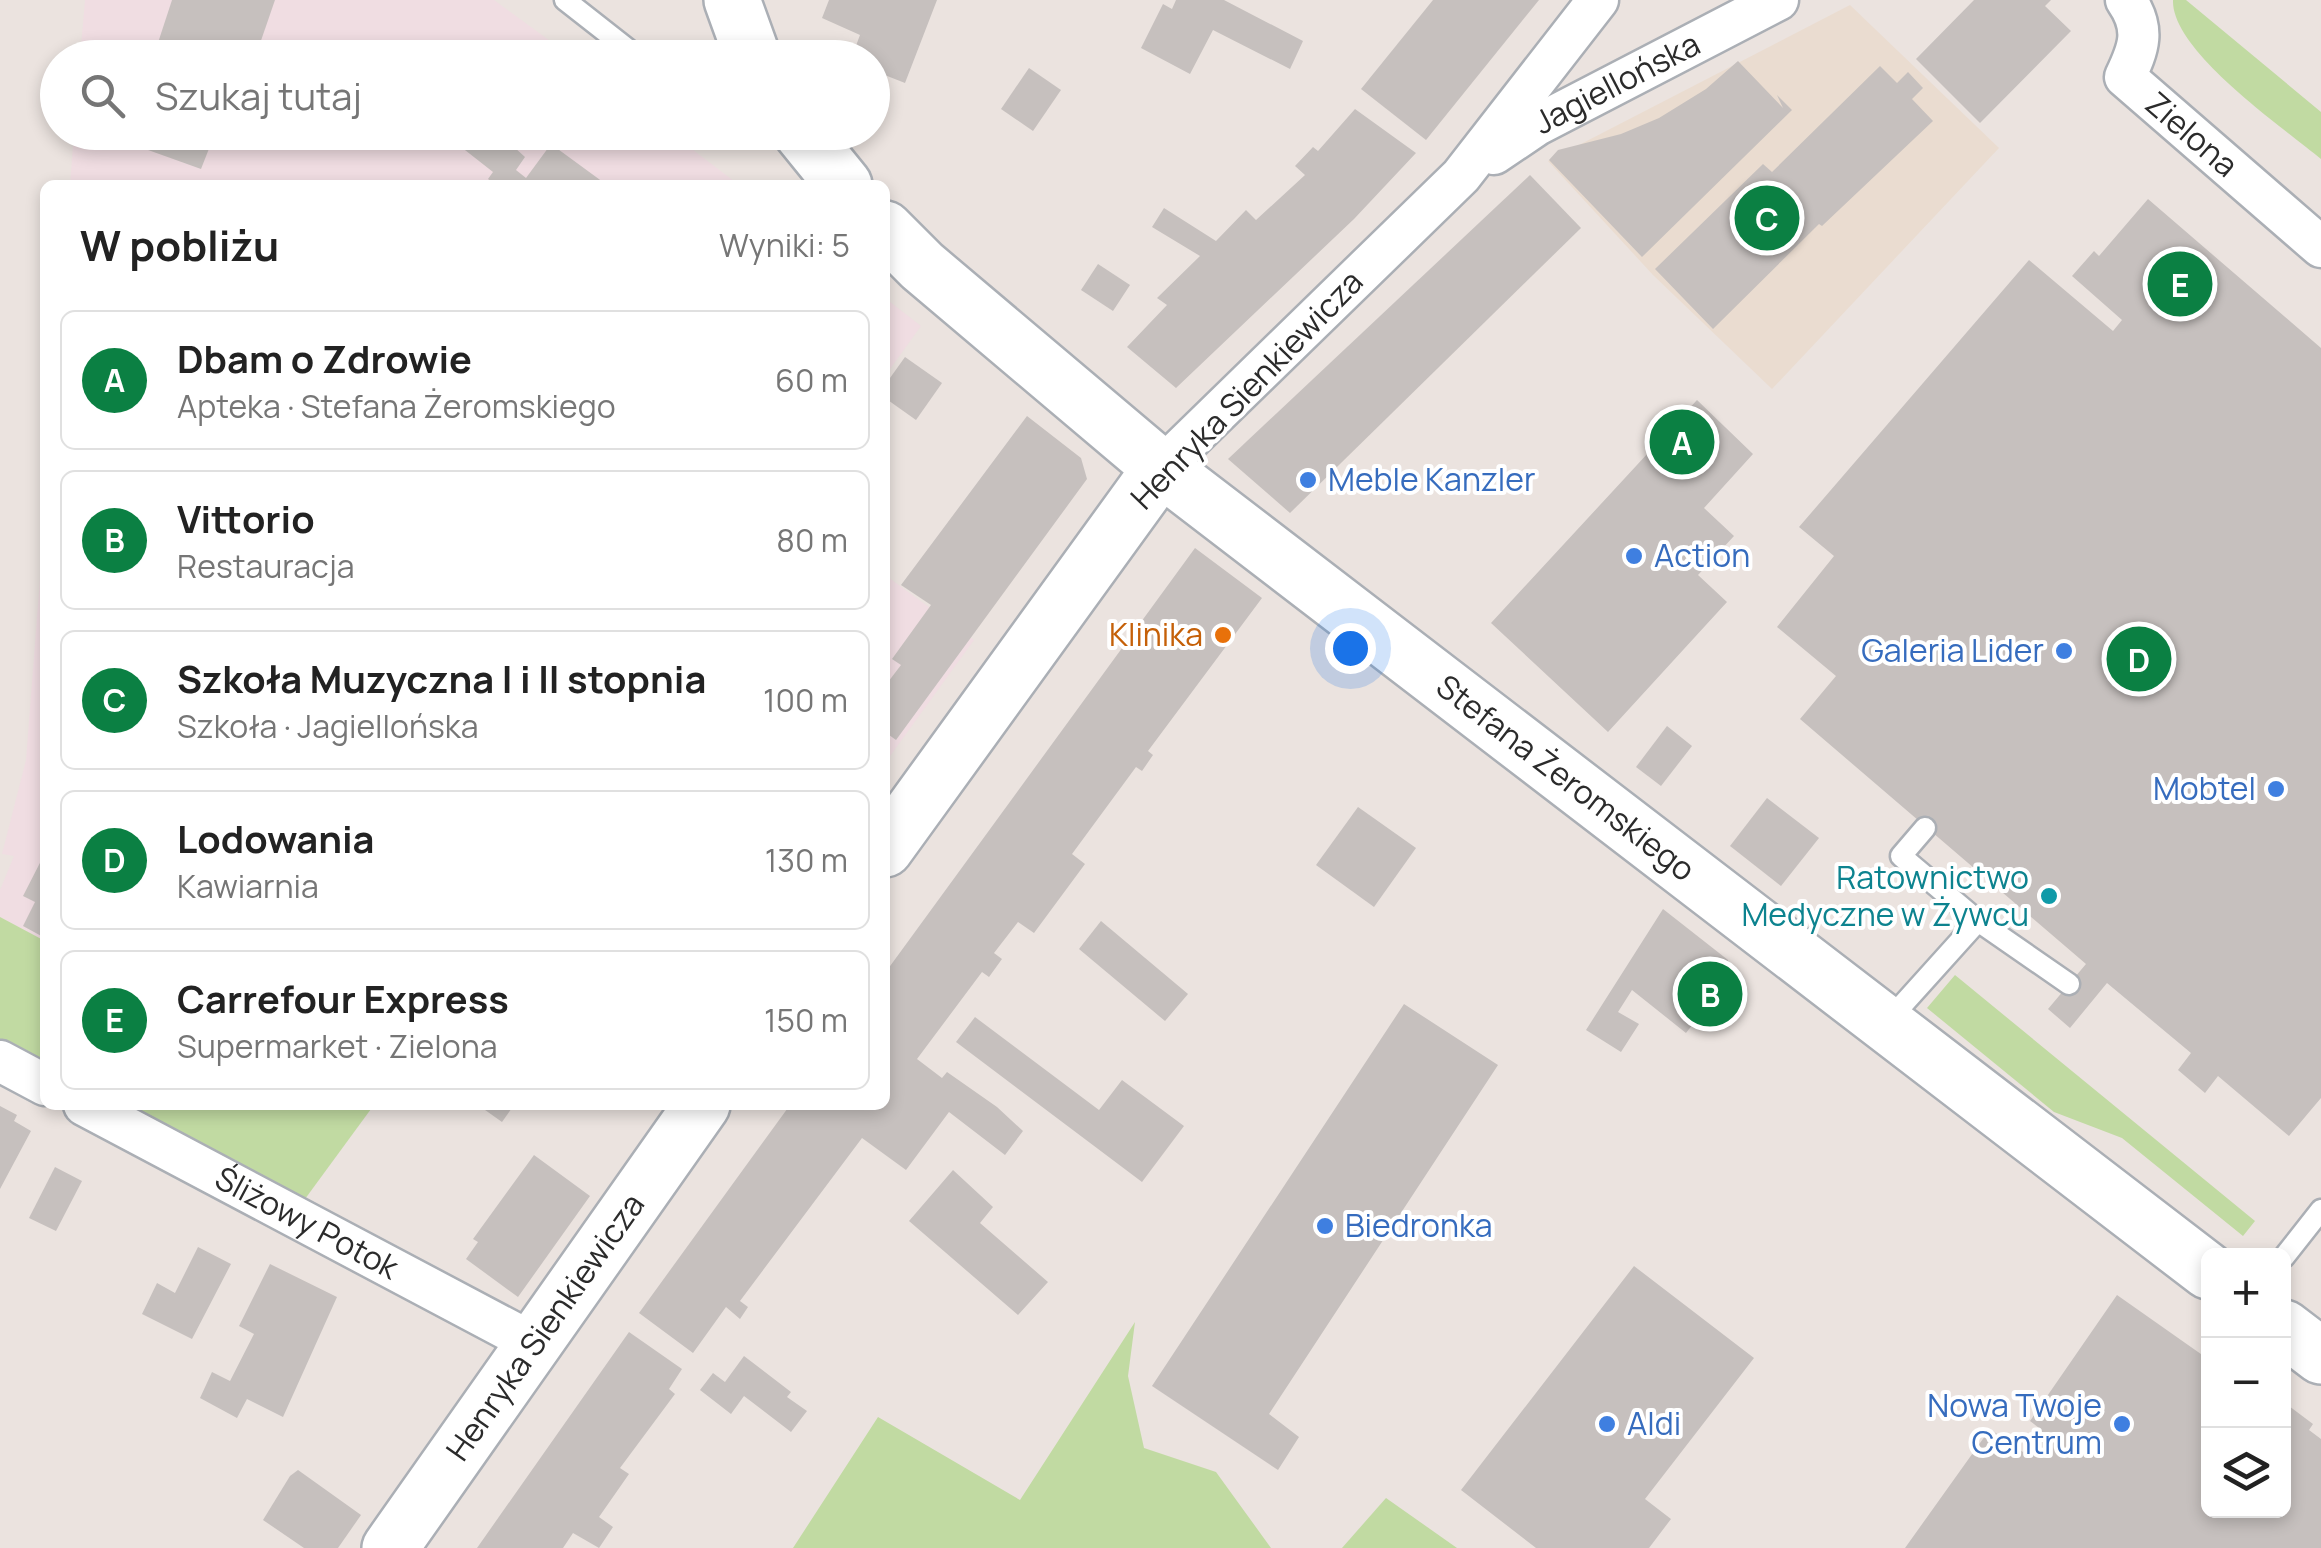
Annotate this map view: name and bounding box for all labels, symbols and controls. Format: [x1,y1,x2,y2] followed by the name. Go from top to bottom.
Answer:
[1526,21,1707,144] street label: Jagiellońska
[40,40,890,150] search box
[75,68,130,123] icon: search
[155,69,362,121] text: Szukaj tutaj
[2136,81,2248,186] street label: Zielona
[1734,180,1800,256] pin: C
[80,216,279,274] text: W pobliżu
[719,223,850,267] text: Wyniki: 5
[2148,246,2212,322] pin: E
[1120,260,1372,519] street label: Henryka Sienkiewicza
[177,332,472,384] text: Dbam o Zdrowie
[104,358,125,402] text: A
[775,358,848,402] text: 60 m
[177,384,616,428] text: Apteka · Stefana Żeromskiego
[1650,404,1714,480] pin: A
[1328,457,1536,501] place label: Meble Kanzler
[1297,469,1319,491] marker: Meble Kanzler
[177,492,315,544] text: Vittorio
[104,518,125,562] text: B
[776,518,848,562] text: 80 m
[1654,533,1750,577] place label: Action
[177,544,354,588] text: Restauracja
[1623,545,1645,567] marker: Action
[1109,612,1203,656] place label: Klinika
[2106,622,2172,696] pin: D
[1325,623,1376,674] your location
[1212,624,1234,646] marker: Klinika
[1861,628,2044,672] place label: Galeria Lider
[2053,640,2075,662] marker: Galeria Lider
[177,652,706,704] text: Szkoła Muzyczna I i II stopnia
[1428,664,1704,891] street label: Stefana Żeromskiego
[103,678,126,722] text: C
[763,678,848,722] text: 100 m
[177,704,478,748] text: Szkoła · Jagiellońska
[2153,766,2256,810] place label: Mobtel
[2265,778,2287,800] marker: Mobtel
[177,812,375,864] text: Lodowania
[103,838,126,882] text: D
[765,838,848,882] text: 130 m
[1741,855,2029,936] place label: Ratownictwo Medyczne w Żywcu
[177,864,319,908] text: Kawiarnia
[2038,885,2060,907] marker: Ratownictwo Medyczne w Żywcu
[1678,956,1742,1032] pin: B
[177,972,509,1024] text: Carrefour Express
[105,998,124,1042] text: E
[764,998,848,1042] text: 150 m
[177,1024,498,1068] text: Supermarket · Zielona
[208,1156,407,1289] street label: Śliżowy Potok
[435,1184,654,1469] street label: Henryka Sienkiewicza
[1345,1203,1493,1247] place label: Biedronka
[1314,1215,1336,1237] marker: Biedronka
[2201,1248,2291,1518] map controls
[2201,1248,2291,1338] button: +
[2201,1338,2291,1428] button: −
[1927,1383,2102,1464] place label: Nowa Twoje Centrum
[1627,1401,1681,1445] place label: Aldi
[1596,1413,1618,1435] marker: Aldi
[2111,1413,2133,1435] marker: Nowa Twoje Centrum
[2201,1428,2291,1518] button: layers

